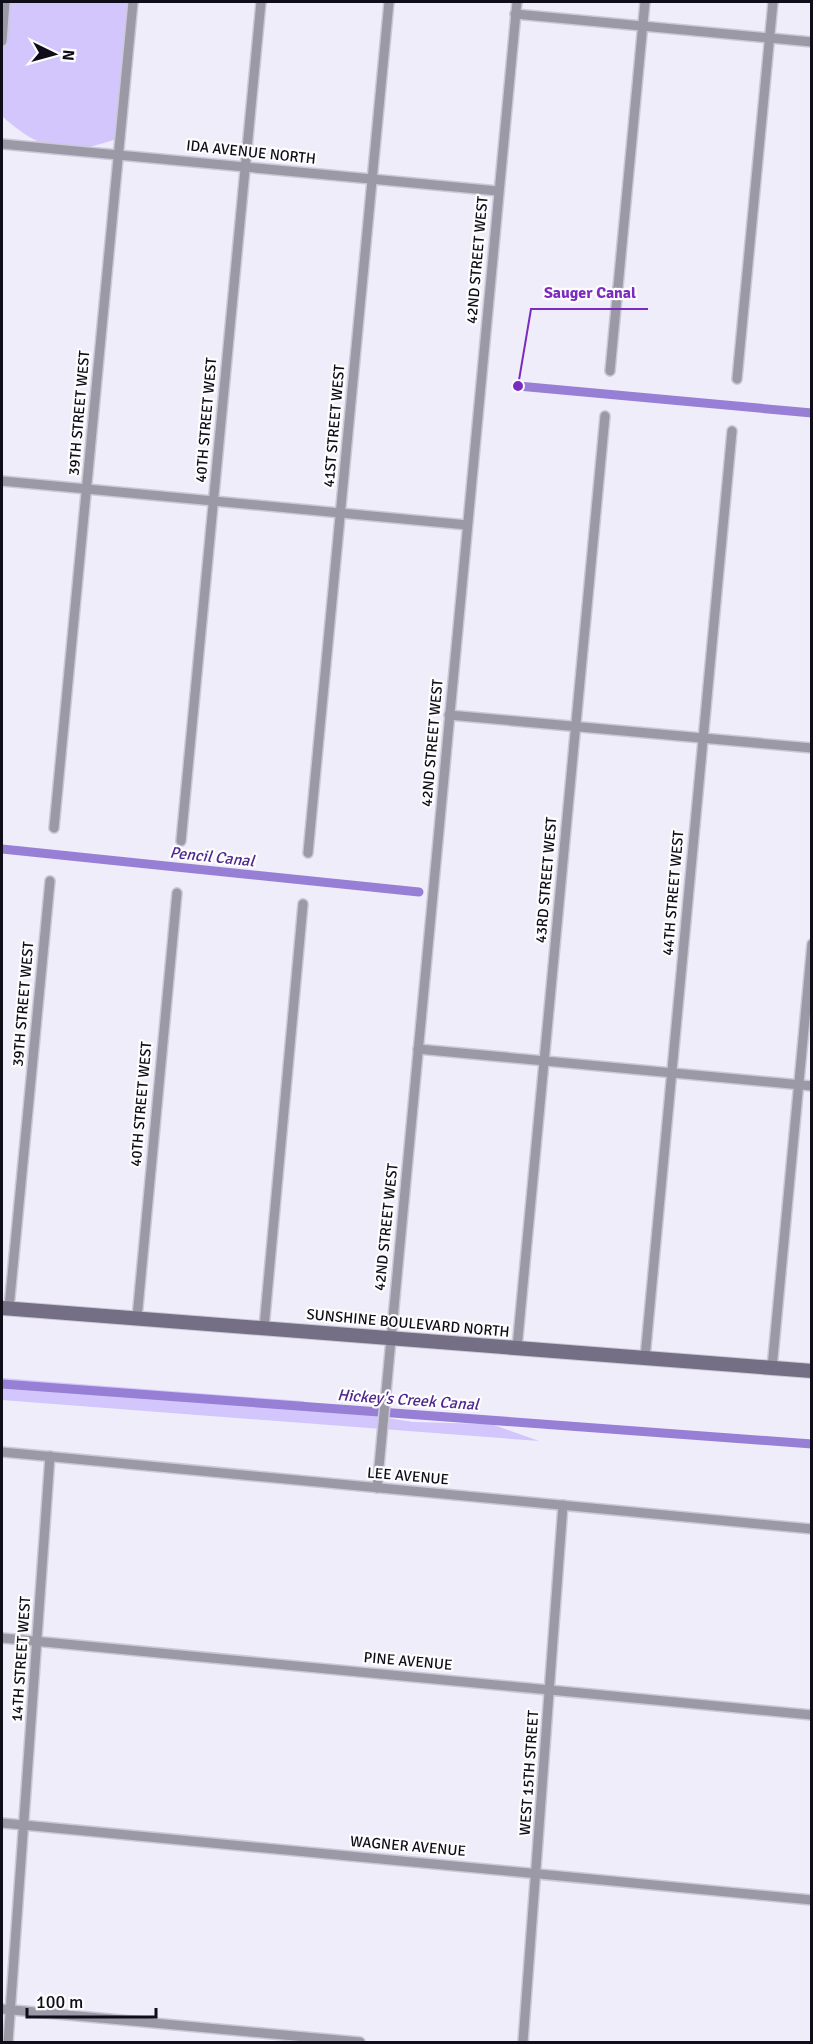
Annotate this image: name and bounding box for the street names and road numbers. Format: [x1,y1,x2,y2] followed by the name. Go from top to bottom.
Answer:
[185,136,317,168] street label: IDA AVENUE NORTH
[462,195,492,325] street label: 42ND STREET WEST
[65,349,93,476] street label: 39TH STREET WEST
[192,356,220,483] street label: 40TH STREET WEST
[320,363,348,488] street label: 41ST STREET WEST
[417,678,447,808] street label: 42ND STREET WEST
[532,815,561,944] street label: 43RD STREET WEST
[659,829,687,956] street label: 44TH STREET WEST
[9,940,37,1067] street label: 39TH STREET WEST
[127,1040,155,1167] street label: 40TH STREET WEST
[370,1162,402,1292] street label: 42ND STREET WEST
[306,1305,510,1341] street label: SUNSHINE BOULEVARD NORTH
[366,1463,450,1489] street label: LEE AVENUE
[8,1595,34,1722] street label: 14TH STREET WEST
[363,1648,453,1674] street label: PINE AVENUE
[516,1709,542,1836] street label: WEST 15TH STREET
[349,1832,467,1860] street label: WAGNER AVENUE

